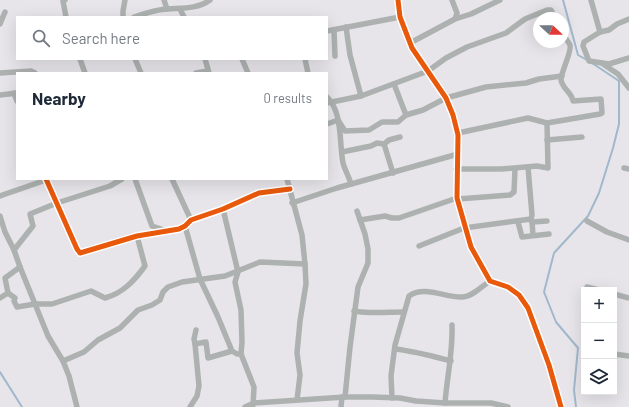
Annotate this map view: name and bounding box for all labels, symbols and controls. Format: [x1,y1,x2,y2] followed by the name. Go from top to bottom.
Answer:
[533,12,569,48] north arrow
[16,16,328,60] search box
[30,27,52,49] icon: search
[62,29,140,47] text: Search here
[32,88,86,108] text: Nearby
[263,90,312,106] text: 0 results
[581,287,617,395] map controls
[581,287,617,323] button: +
[581,323,617,359] button: −
[581,359,617,395] button: layers

